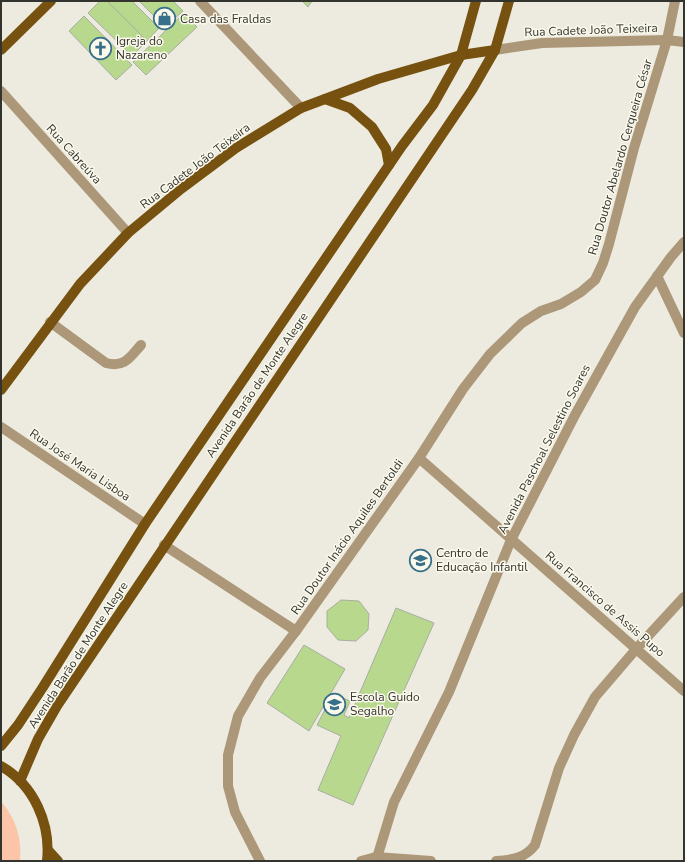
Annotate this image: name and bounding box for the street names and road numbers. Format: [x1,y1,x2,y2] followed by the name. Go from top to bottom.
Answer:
[524,20,658,40] street label: Rua Cadete João Teixeira
[584,57,656,257] street label: Rua Doutor Abelardo Cerqueira César
[137,119,253,213] street label: Rua Cadete João Teixeira
[43,121,105,187] street label: Rua Cabreúva
[202,309,312,461] street label: Avenida Barão de Monte Alegre
[494,361,594,536] street label: Avenida Paschoal Selestino Soares
[27,425,133,505] street label: Rua José Maria Lisboa
[287,456,407,618] street label: Rua Doutor Inácio Aquiles Bertoldi
[542,548,668,661] street label: Rua Francisco de Assis Pupo
[24,579,132,731] street label: Avenida Barão de Monte Alegre

